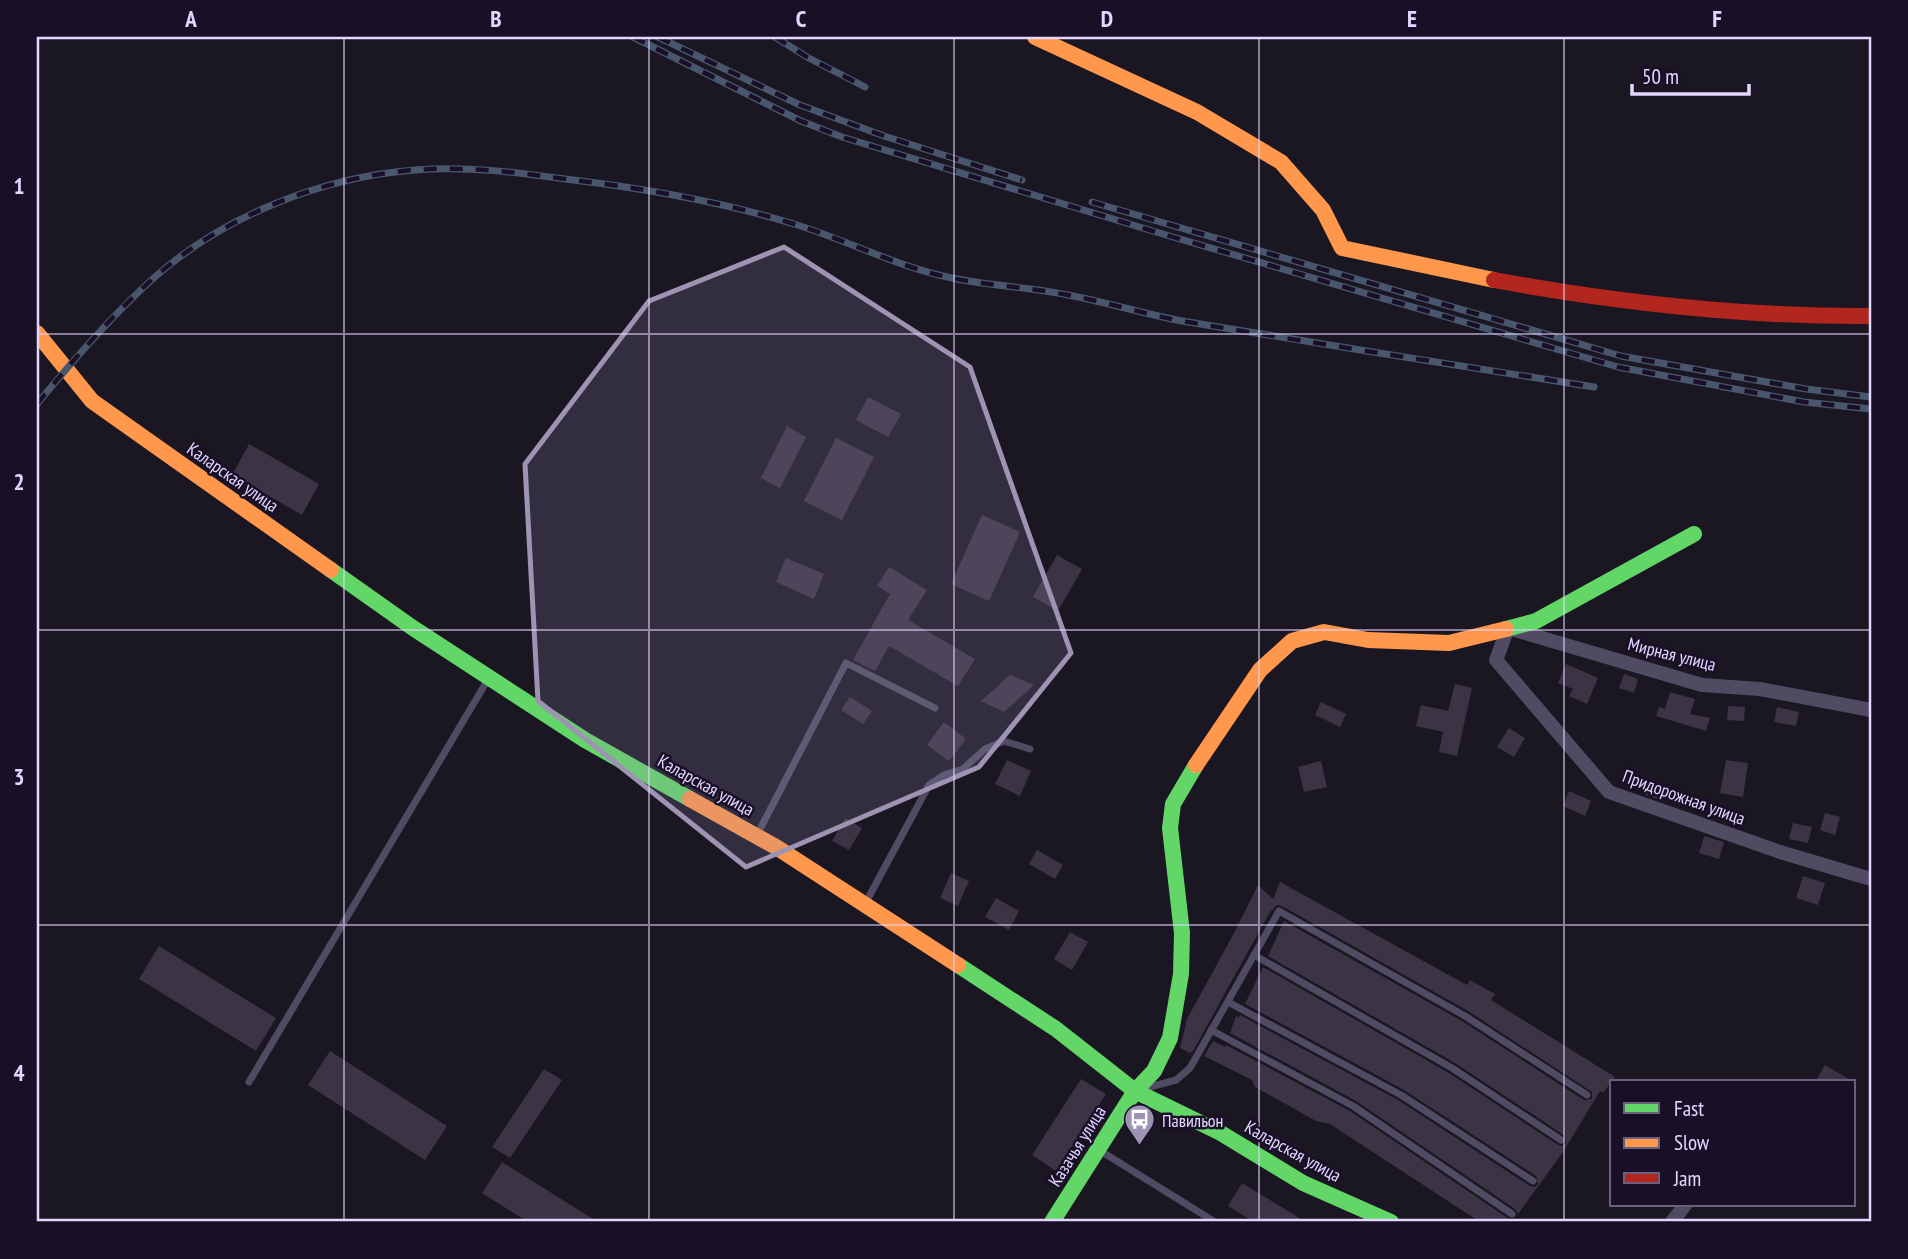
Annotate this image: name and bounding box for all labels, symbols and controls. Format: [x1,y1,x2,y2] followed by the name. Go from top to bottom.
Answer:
[184,4,197,33] text: A
[490,4,502,33] text: B
[796,4,807,33] text: C
[1101,4,1113,33] text: D
[1407,4,1417,33] text: E
[1712,4,1722,33] text: F
[1632,52,1749,96] scale bar
[1642,63,1679,90] text: 50 m
[14,171,25,200] text: 1
[183,437,283,517] street label: Каларская улица
[14,467,25,496] text: 2
[1626,632,1718,676] street label: Мирная улица
[654,749,758,821] street label: Каларская улица
[14,762,25,791] text: 3
[1620,764,1748,830] street label: Придорожная улица
[14,1058,25,1087] text: 4
[1610,1080,1856,1206] legend
[1674,1095,1704,1122] text: Fast
[1043,1101,1111,1191] street label: Казачья улица
[1122,1103,1156,1147] bus stop icon: Павильон
[1162,1109,1223,1132] place label: Павильон
[1241,1115,1345,1187] street label: Каларская улица
[1674,1129,1710,1156] text: Slow
[1673,1165,1701,1192] text: Jam

